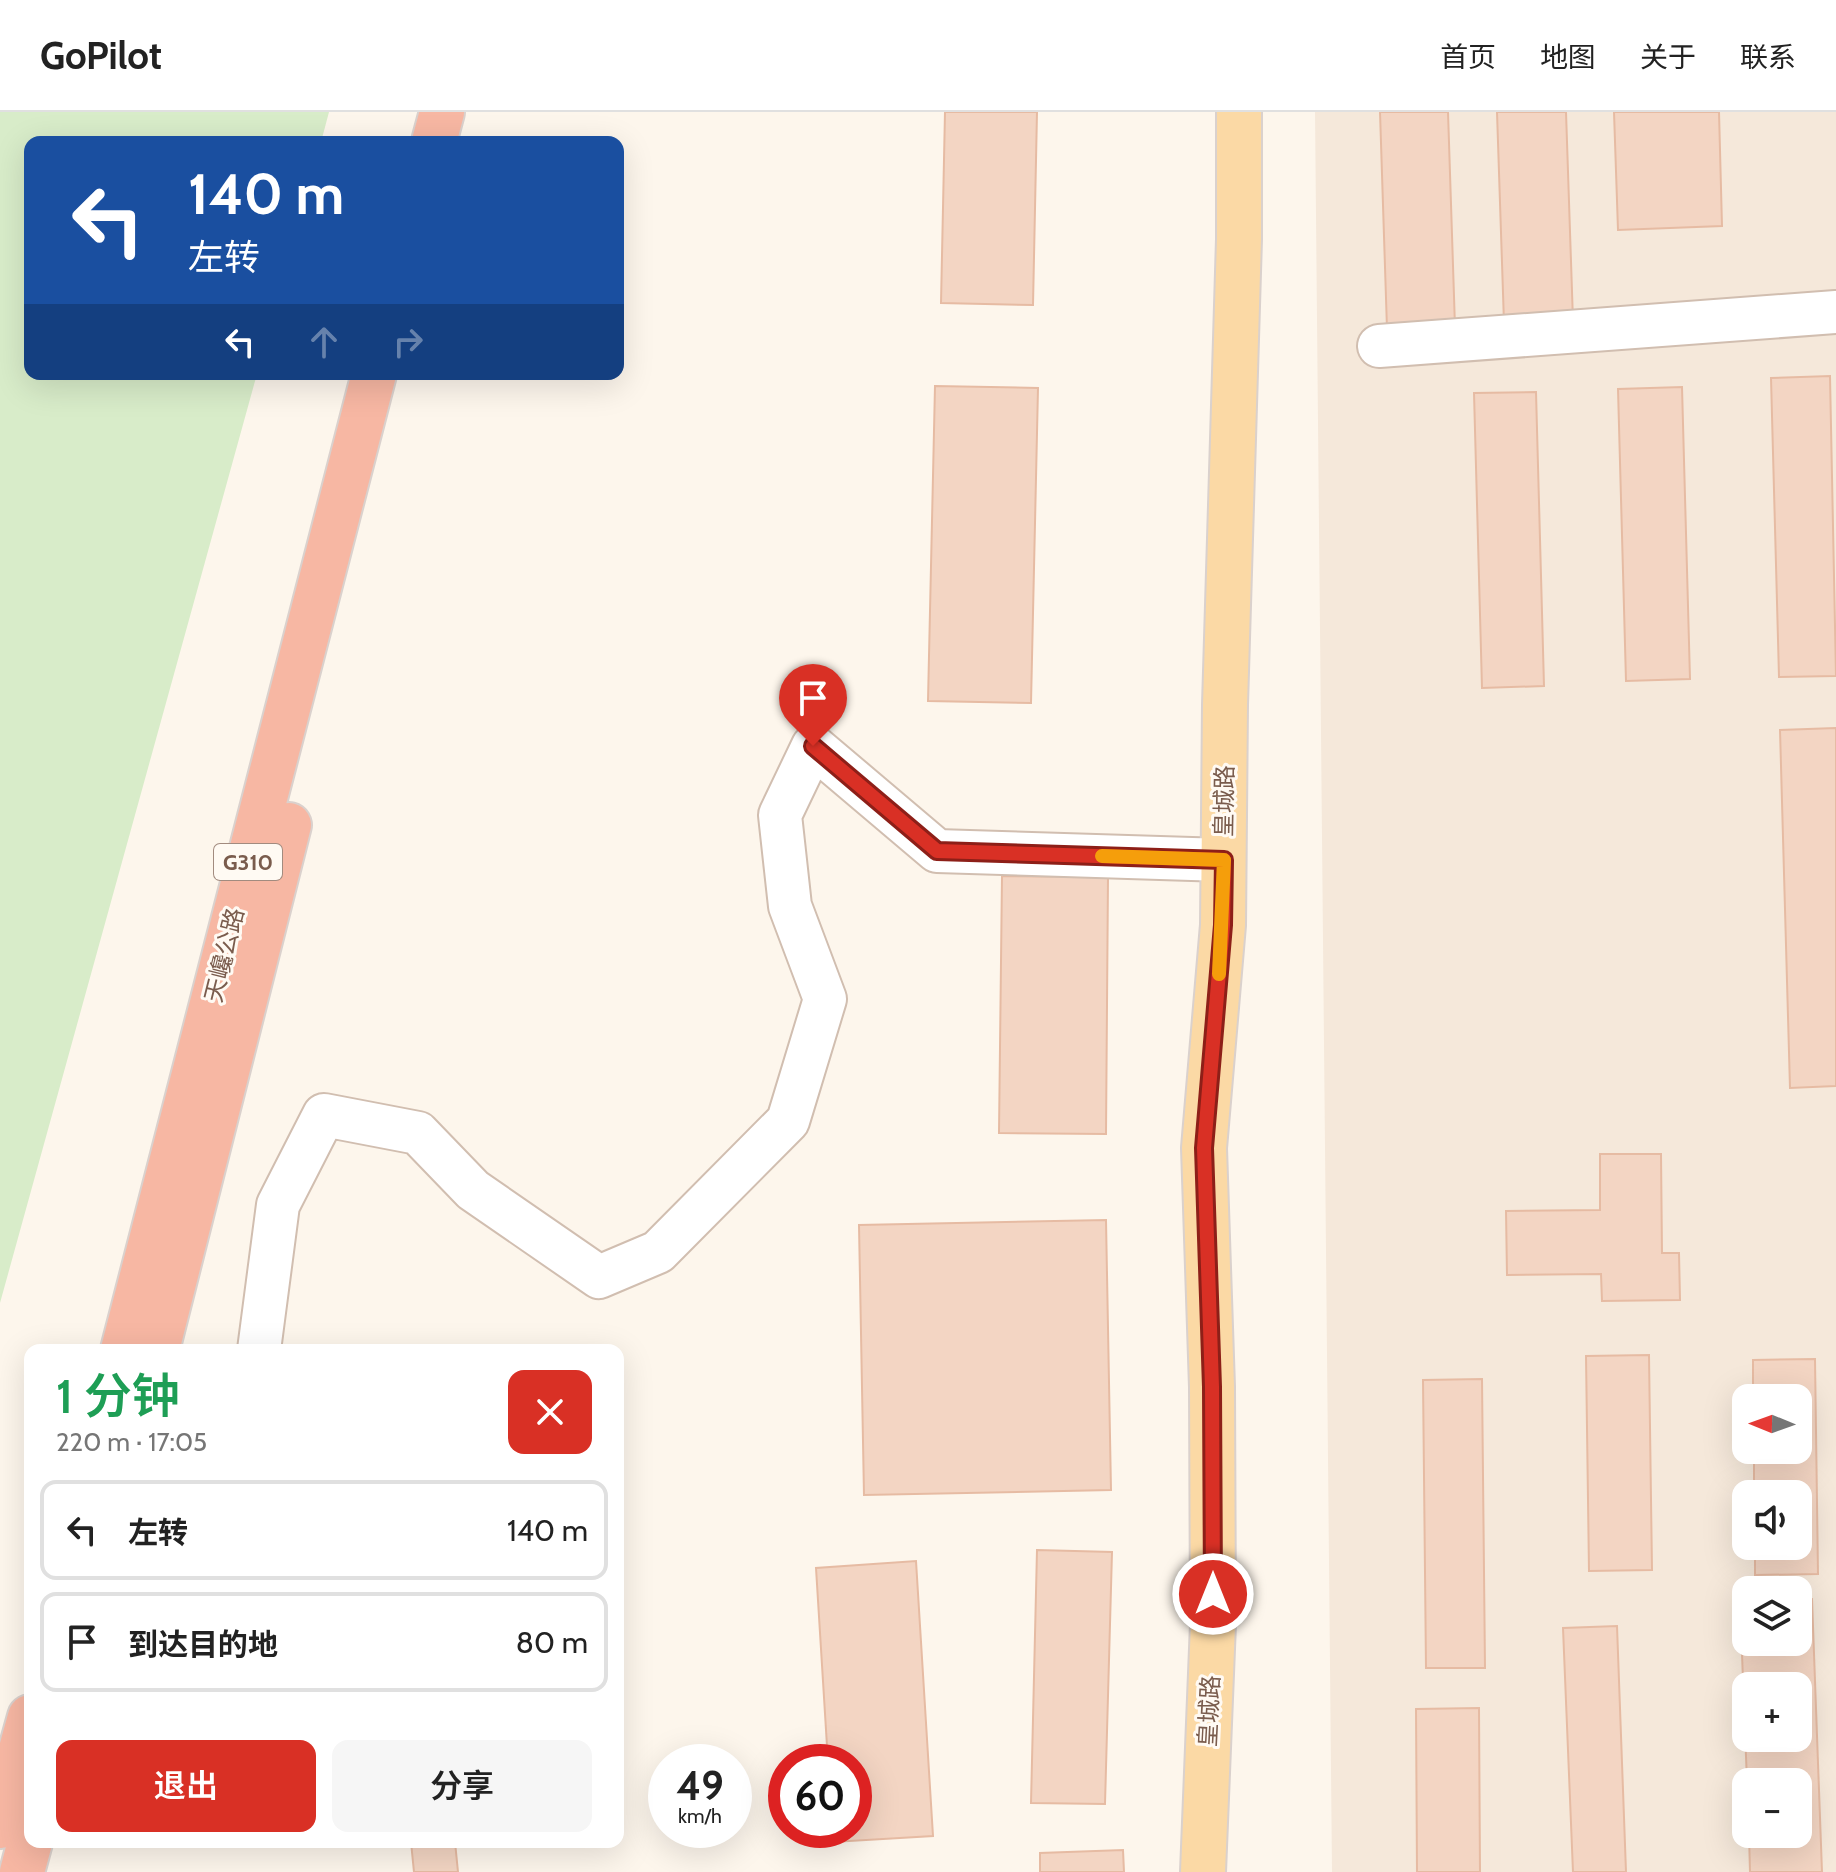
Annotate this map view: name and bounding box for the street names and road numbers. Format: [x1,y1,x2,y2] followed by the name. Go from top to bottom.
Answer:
[1209,765,1239,837] street label: 皇城路
[214,844,282,880] road number: G310
[198,905,250,1005] street label: 天巉公路
[1193,1674,1225,1748] street label: 皇城路

